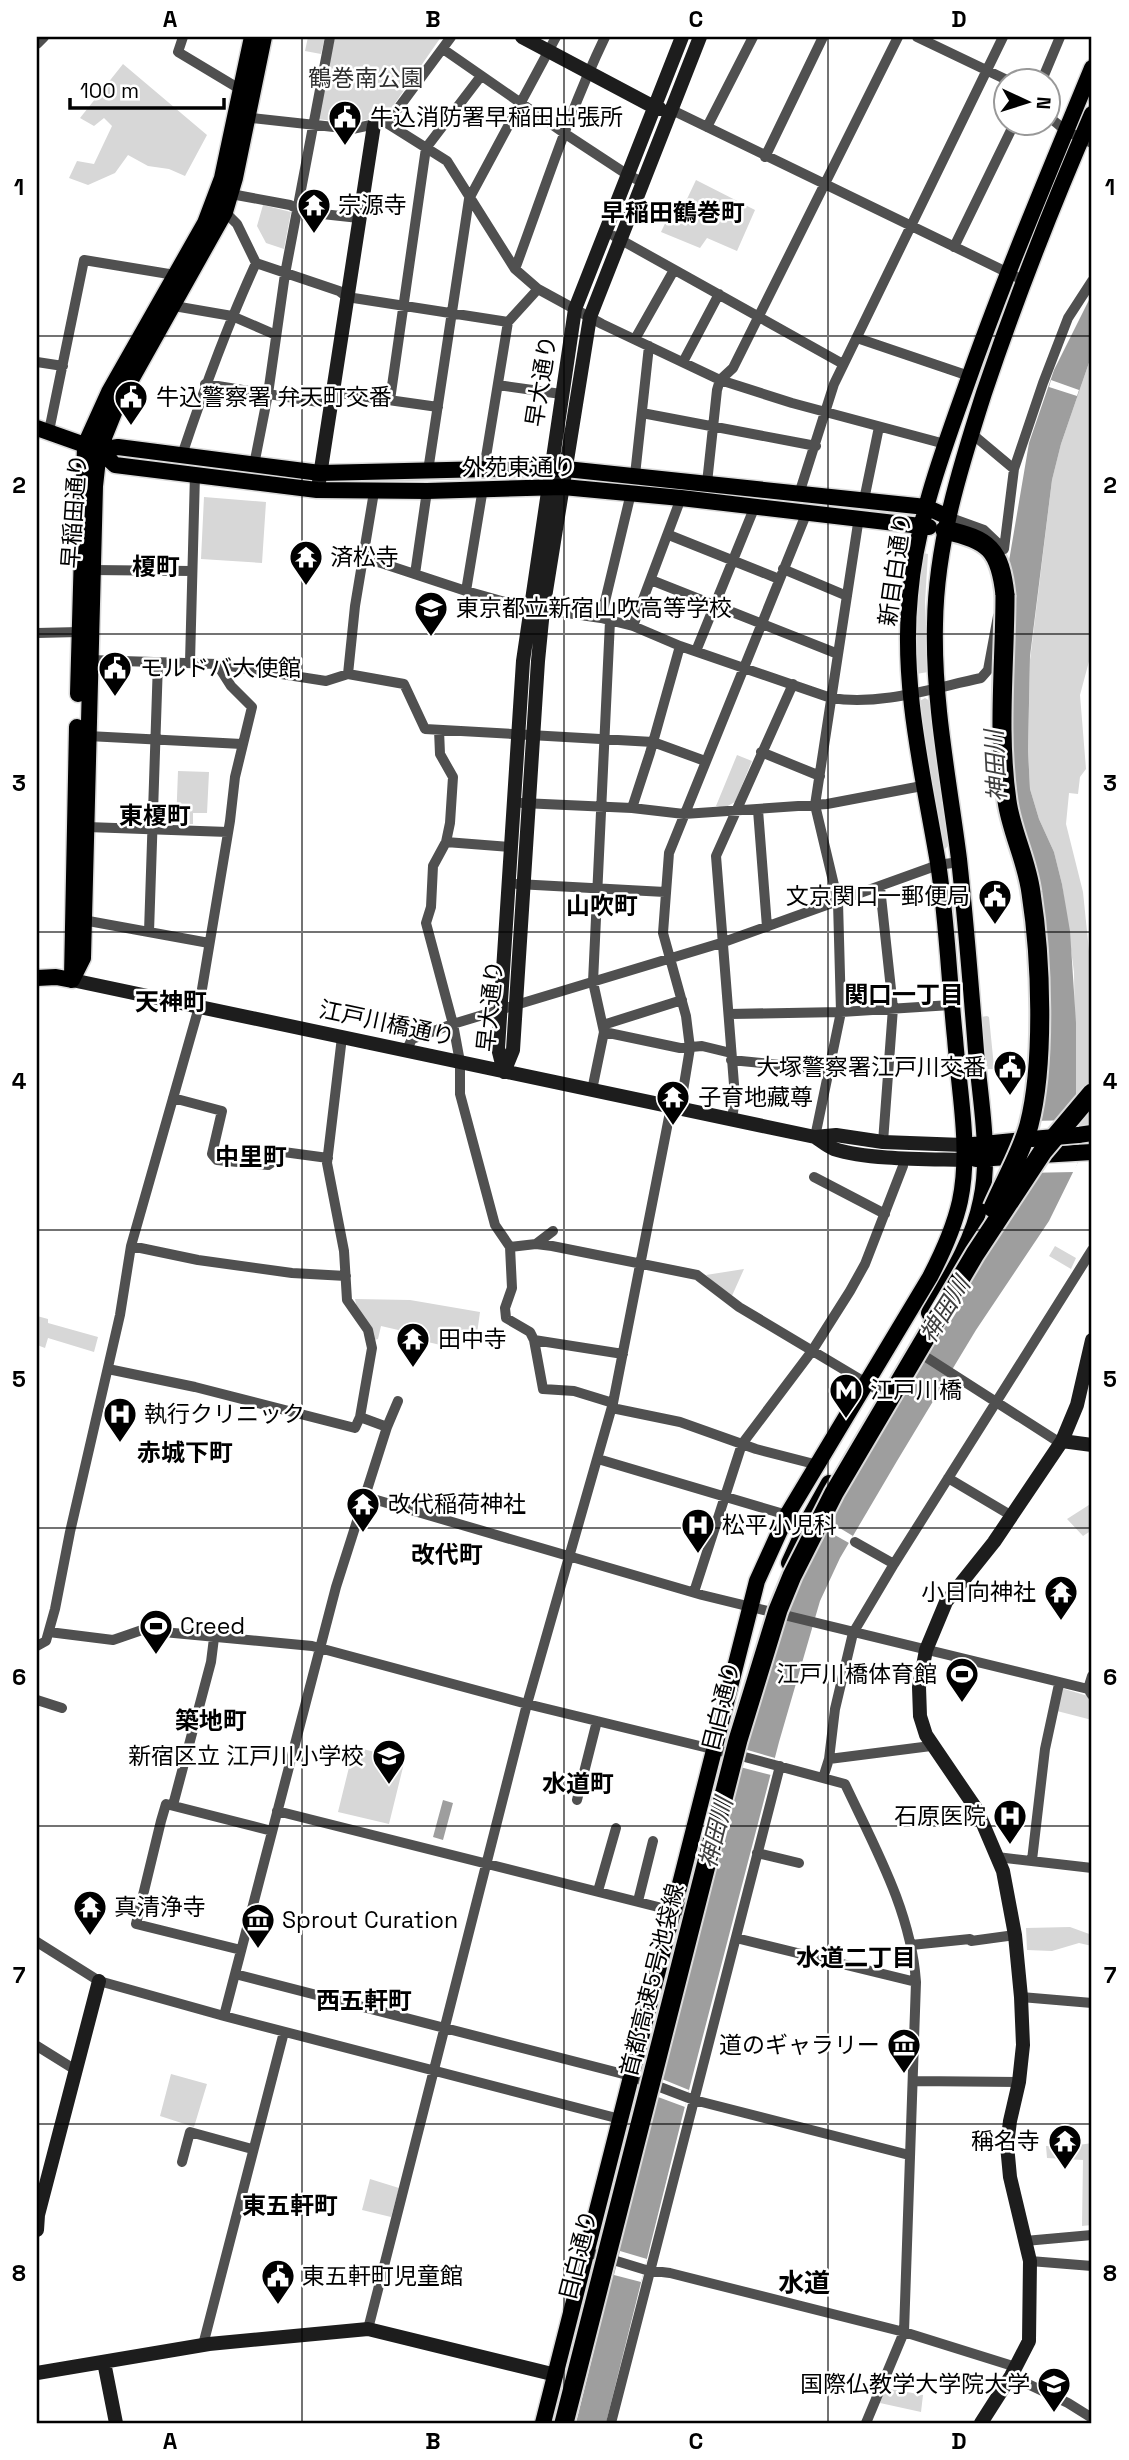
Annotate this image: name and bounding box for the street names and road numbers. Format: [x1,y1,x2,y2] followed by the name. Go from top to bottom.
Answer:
[519,333,563,429] street label: 早大通り
[462,452,577,482] street label: 外苑東通り
[55,453,93,569] street label: 早稲田通り
[872,510,918,628] street label: 新目白通り
[470,959,510,1053] street label: 早大通り
[316,994,458,1052] street label: 江戸川橋通り
[695,1658,747,1754] street label: 目白通り
[614,1880,690,2080] street label: 首都高速5号池袋線
[552,2207,604,2303] street label: 目白通り

